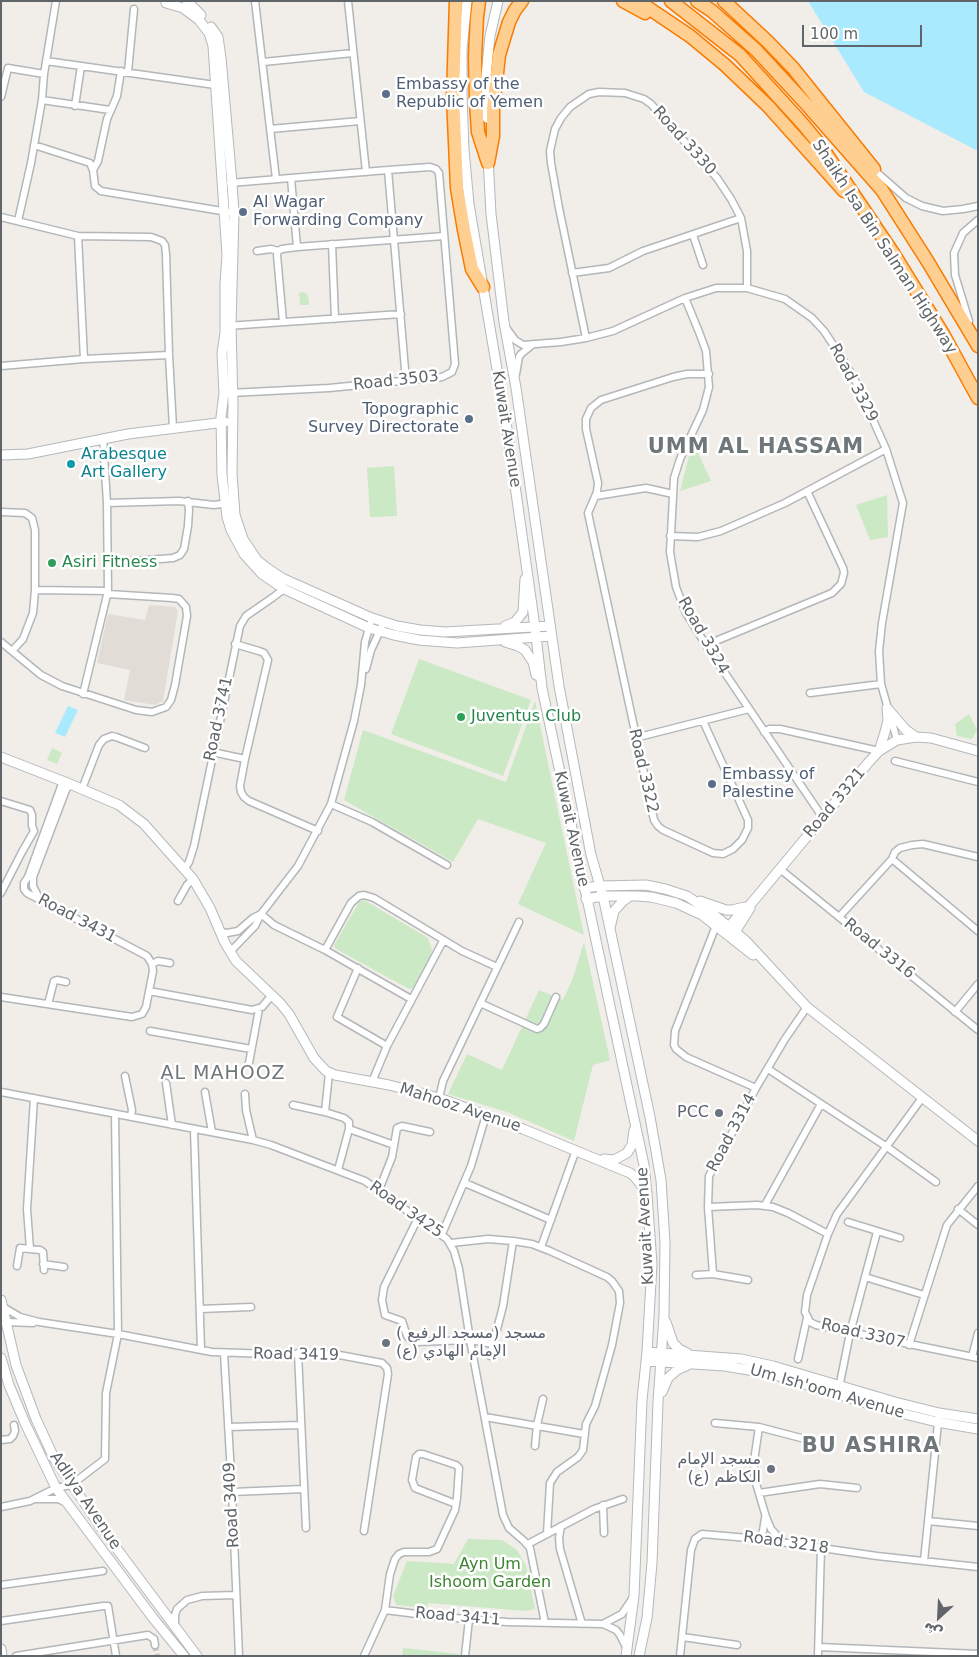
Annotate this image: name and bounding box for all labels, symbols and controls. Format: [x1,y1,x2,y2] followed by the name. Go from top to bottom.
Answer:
[804,15,924,47] scale bar
[810,25,858,43] text: 100 m
[396,75,543,113] place label: Embassy of the Republic of Yemen
[380,88,392,100] marker: Embassy of the Republic of Yemen
[648,103,720,179] street label: Road 3330
[807,136,961,358] street label: Shaikh Isa Bin Salman Highway
[253,193,423,231] place label: Al Wagar Forwarding Company
[237,206,249,218] marker: Al Wagar Forwarding Company
[824,341,882,425] street label: Road 3329
[352,367,440,395] street label: Road 3503
[487,369,525,489] street label: Kuwait Avenue
[308,400,459,438] place label: Topographic Survey Directorate
[463,413,475,425] marker: Topographic Survey Directorate
[646,435,866,461] district label: UMM AL HASSAM
[81,445,167,483] place label: Arabesque Art Gallery
[65,458,77,470] marker: Arabesque Art Gallery
[62,553,157,573] place label: Asiri Fitness
[46,557,58,569] marker: Asiri Fitness
[673,594,733,678] street label: Road 3324
[201,675,237,763] street label: Road 3741
[471,707,581,727] place label: Juventus Club
[455,711,467,723] marker: Juventus Club
[624,727,662,815] street label: Road 3322
[800,764,870,842] street label: Road 3321
[722,765,814,803] place label: Embassy of Palestine
[549,769,593,889] street label: Kuwait Avenue
[706,778,718,790] marker: Embassy of Palestine
[35,890,119,948] street label: Road 3431
[840,914,918,984] street label: Road 3316
[159,1063,287,1085] district label: AL MAHOOZ
[397,1079,523,1137] street label: Mahooz Avenue
[703,1091,761,1175] street label: Road 3314
[677,1103,709,1123] place label: PCC
[713,1107,725,1119] marker: PCC
[633,1167,659,1285] street label: Kuwait Avenue
[365,1177,447,1243] street label: Road 3425
[819,1315,907,1353] street label: Road 3307
[396,1324,546,1362] place label: ( مسجد الرفيع) مسجد الإمام الهادي (ع)
[380,1337,392,1349] marker: ( مسجد الرفيع) مسجد الإمام الهادي (ع)
[253,1345,339,1365] street label: Road 3419
[748,1361,906,1423] street label: Um Ish'oom Avenue
[801,1434,941,1460] district label: BU ASHIRA
[45,1449,125,1553] street label: Adliya Avenue
[677,1450,761,1488] place label: مسجد الإمام الكاظم (ع)
[220,1462,244,1548] street label: Road 3409
[765,1463,777,1475] marker: مسجد الإمام الكاظم (ع)
[742,1528,830,1558] street label: Road 3218
[429,1555,551,1593] park label: Ayn Um Ishoom Garden
[914,1592,964,1642] north arrow
[414,1604,502,1630] street label: Road 3411
[921,1619,945,1642] text: ش

